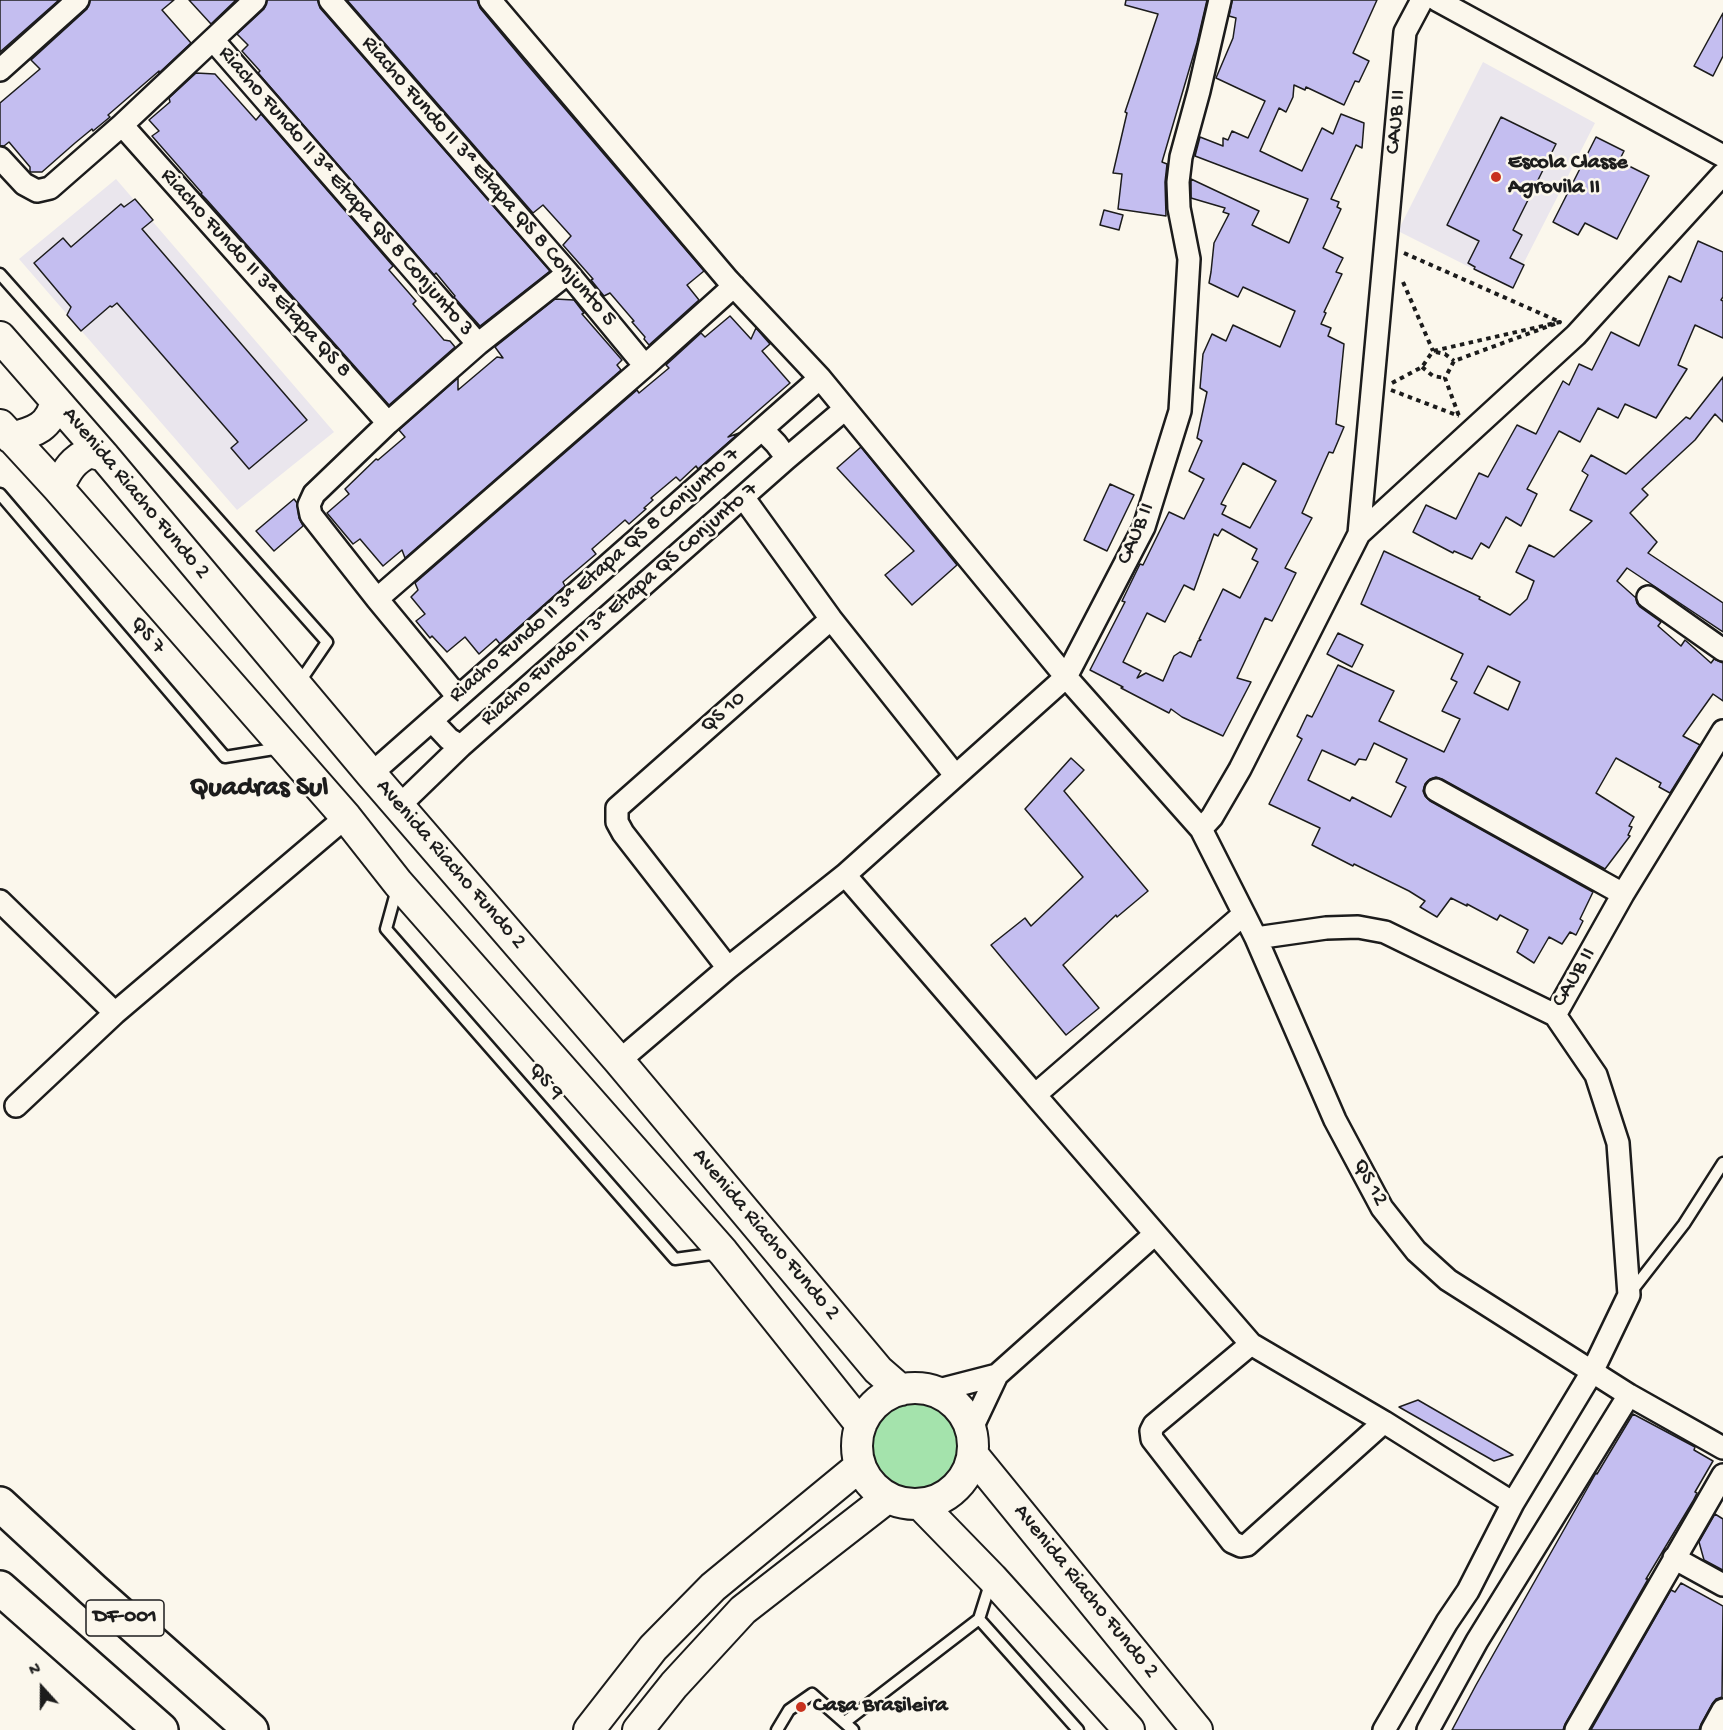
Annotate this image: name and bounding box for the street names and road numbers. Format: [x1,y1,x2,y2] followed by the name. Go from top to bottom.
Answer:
[355,31,621,333] street label: Riacho Fundo II 3ª Etapa QS 8 Conjunto 5
[212,41,478,343] street label: Riacho Fundo II 3ª Etapa QS 8 Conjunto 3
[1381,89,1413,155] street label: CAUB II
[154,164,356,384] street label: Riacho Fundo II 3ª Etapa QS 8
[55,403,215,585] street label: Avenida Riacho Fundo 2
[444,443,746,709] street label: Riacho Fundo II 3ª Etapa QS 8 Conjunto 7
[476,477,764,733] street label: Riacho Fundo II 3ª Etapa QS Conjunto 7
[1112,499,1162,569] street label: CAUB II
[123,612,171,660] street label: QS 7
[696,686,752,740] street label: QS 10
[369,775,531,955] street label: Avenida Riacho Fundo 2
[1547,944,1603,1012] street label: CAUB II
[522,1058,568,1106] street label: QS 9
[685,1144,845,1326] street label: Avenida Riacho Fundo 2
[1345,1155,1393,1211] street label: QS 12
[1007,1500,1163,1684] street label: Avenida Riacho Fundo 2
[86,1600,164,1636] road number: DF-001

